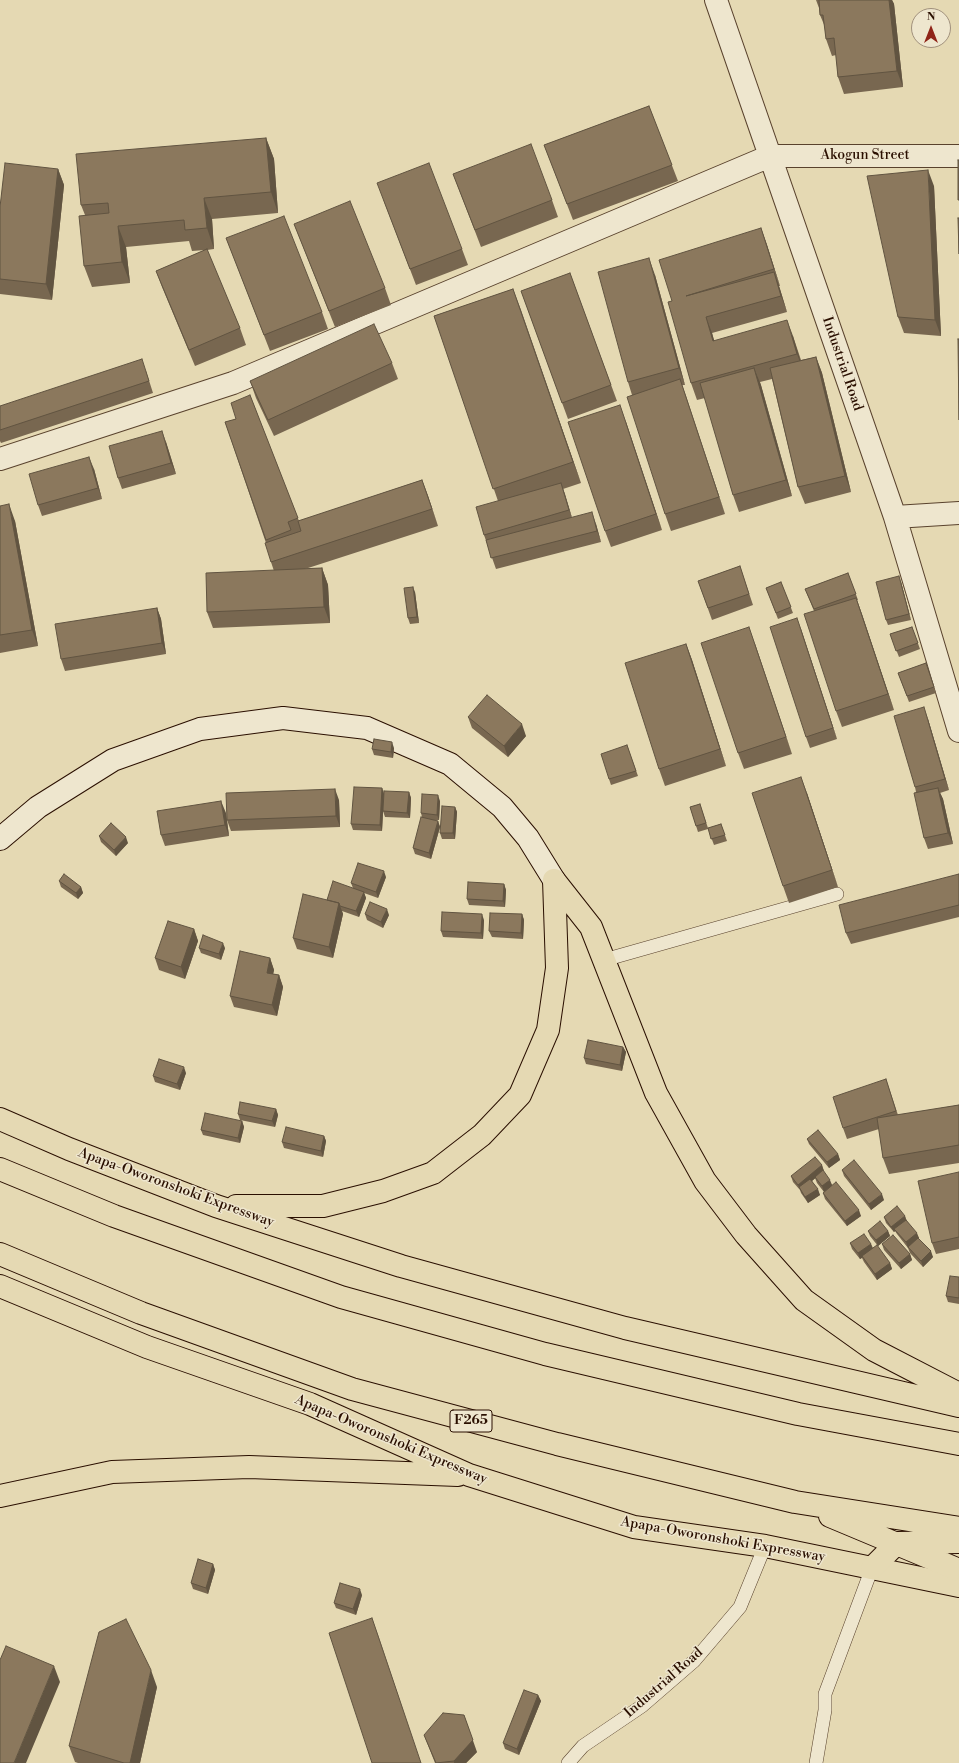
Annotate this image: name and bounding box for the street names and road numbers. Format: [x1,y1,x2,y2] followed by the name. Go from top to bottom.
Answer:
[820,148,910,164] street label: Akogun Street
[818,315,866,413] street label: Industrial Road
[76,1145,276,1231] street label: Apapa-Oworonshoki Expressway
[292,1392,490,1488] street label: Apapa-Oworonshoki Expressway
[450,1410,492,1432] road number: F265
[619,1514,827,1566] street label: Apapa-Oworonshoki Expressway
[621,1644,707,1722] street label: Industrial Road

